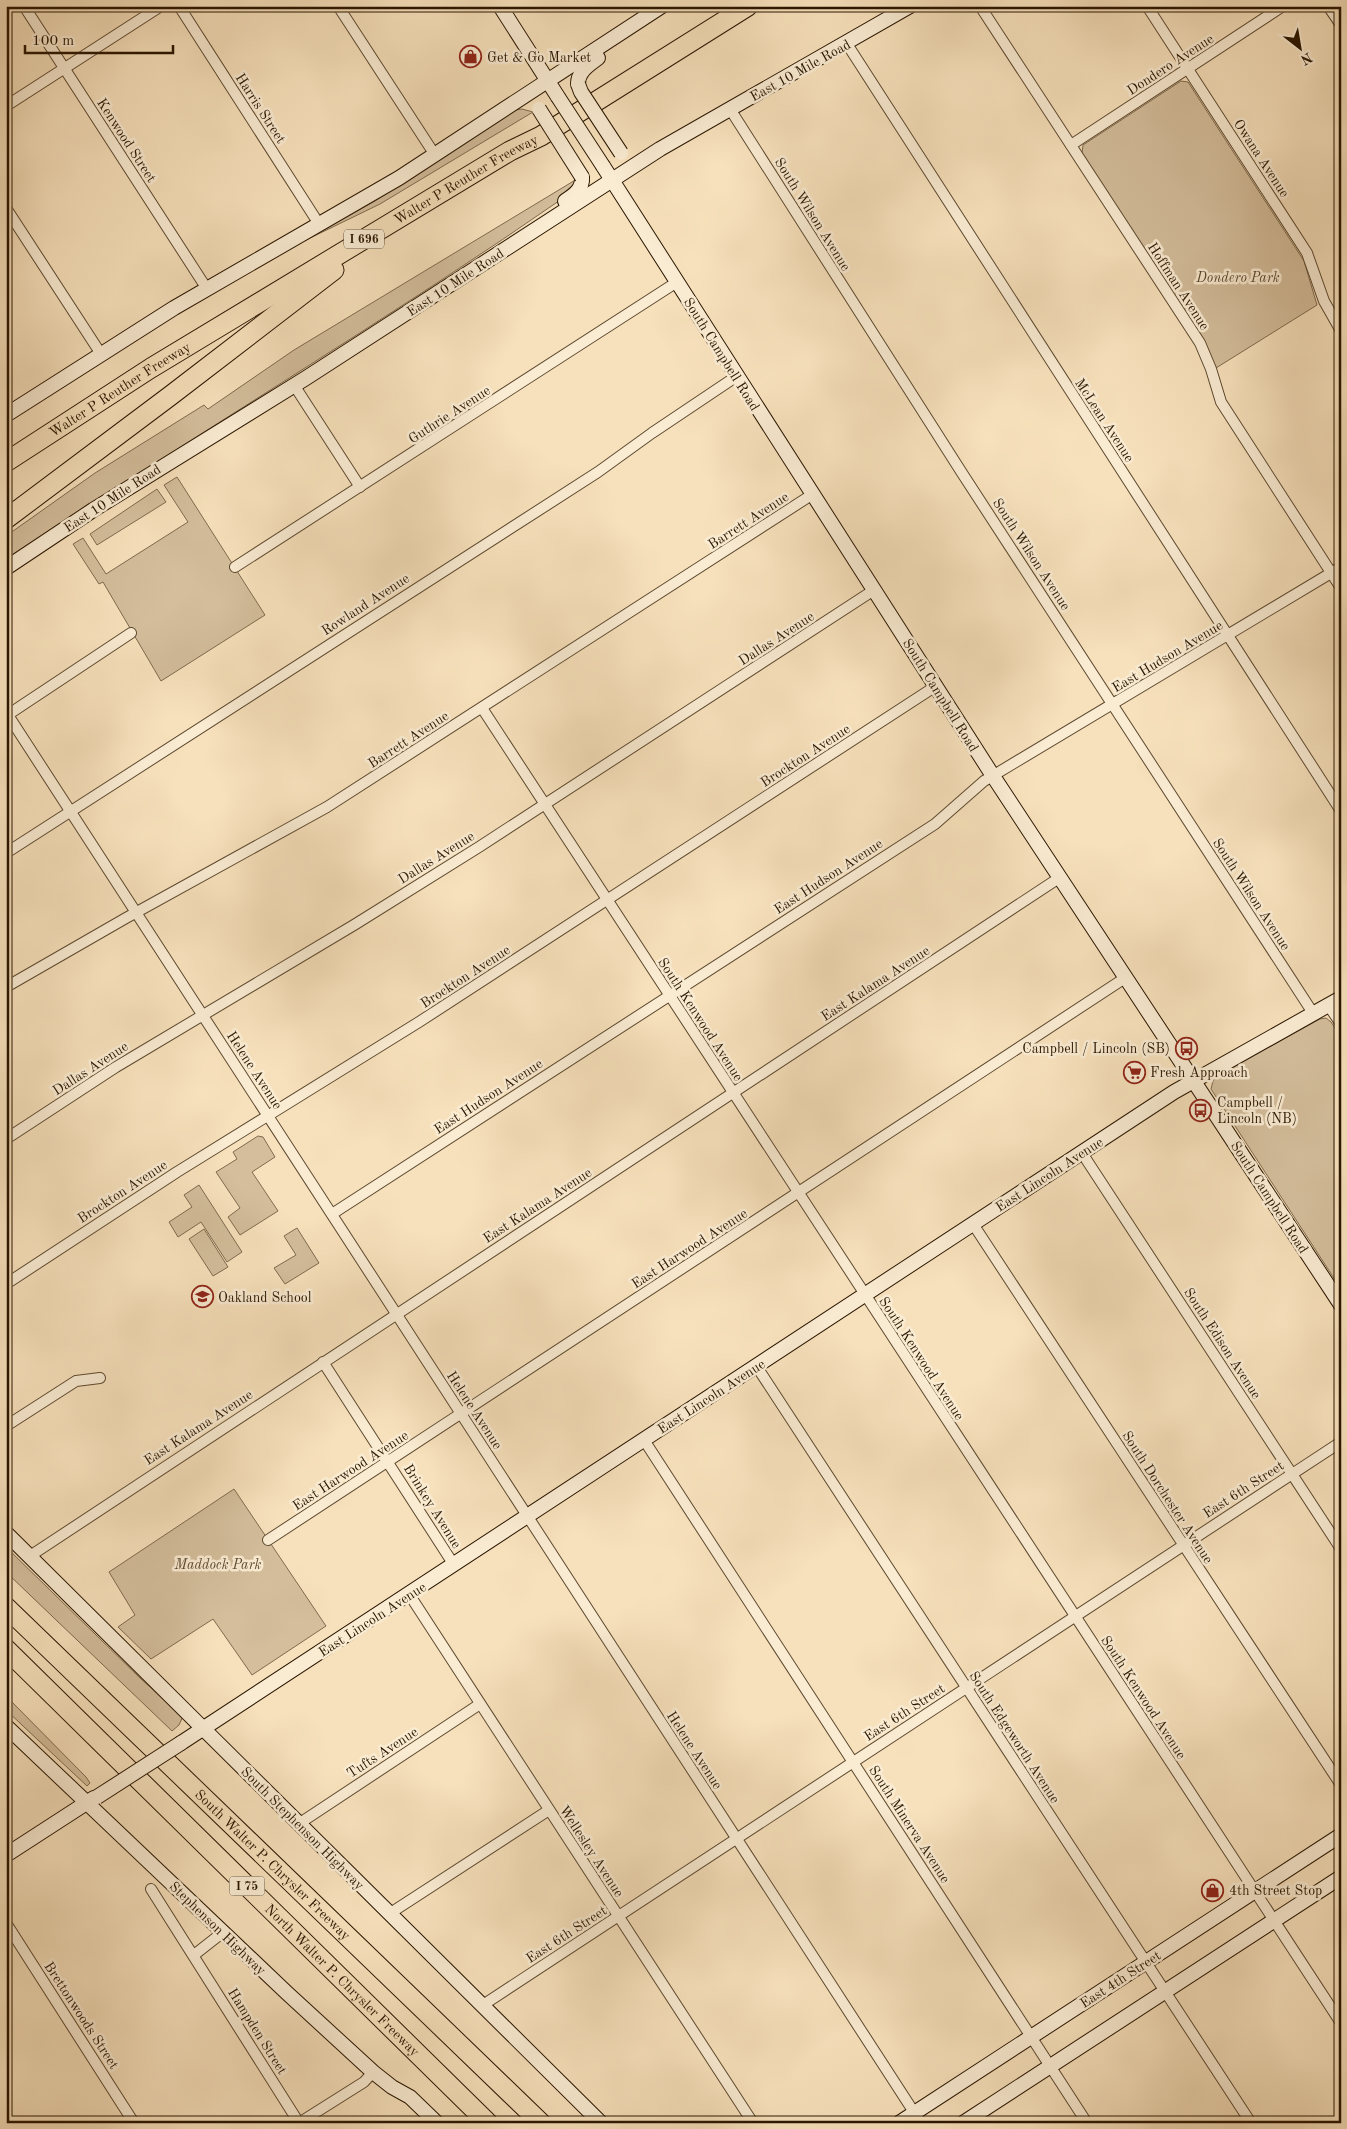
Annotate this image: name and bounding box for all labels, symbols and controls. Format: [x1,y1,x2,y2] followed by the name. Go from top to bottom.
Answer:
[25,22,172,54] scale bar
[1274,22,1324,72] north arrow
[1125,32,1216,98] street label: Dondero Avenue
[32,34,74,49] text: 100 m
[748,37,853,104] street label: East 10 Mile Road
[459,45,483,69] shop icon: Get & Go Market
[1298,50,1314,67] text: N
[487,51,591,65] place label: Get & Go Market
[232,71,288,146] street label: Harris Street
[94,96,158,185] street label: Kenwood Street
[1231,117,1292,200] street label: Owana Avenue
[392,132,541,227] street label: Walter P Reuther Freeway
[772,156,853,274] street label: South Wilson Avenue
[344,230,384,248] road number: I 696
[1145,240,1212,333] street label: Hoffman Avenue
[405,246,507,319] street label: East 10 Mile Road
[1195,271,1280,285] park label: Dondero Park
[681,295,762,414] street label: South Campbell Road
[47,340,194,440] street label: Walter P Reuther Freeway
[1072,376,1136,465] street label: McLean Avenue
[406,383,493,446] street label: Guthrie Avenue
[62,462,164,535] street label: East 10 Mile Road
[706,490,791,552] street label: Barrett Avenue
[990,496,1073,613] street label: South Wilson Avenue
[319,571,412,638] street label: Rowland Avenue
[736,609,817,668] street label: Dallas Avenue
[1110,618,1225,695] street label: East Hudson Avenue
[900,636,981,755] street label: South Campbell Road
[366,709,451,771] street label: Barrett Avenue
[758,722,853,790] street label: Brockton Avenue
[396,829,477,887] street label: Dallas Avenue
[1210,836,1293,953] street label: South Wilson Avenue
[772,837,885,917] street label: East Hudson Avenue
[418,943,513,1011] street label: Brockton Avenue
[819,944,932,1024] street label: East Kalama Avenue
[655,955,745,1084] street label: South Kenwood Avenue
[224,1029,285,1112] street label: Helene Avenue
[1174,1036,1198,1060] bus stop icon: Campbell / Lincoln (SB)
[50,1039,131,1098] street label: Dallas Avenue
[1022,1042,1170,1056] place label: Campbell / Lincoln (SB)
[432,1057,545,1137] street label: East Hudson Avenue
[1122,1060,1146,1084] supermarket icon: Fresh Approach
[1150,1066,1248,1080] place label: Fresh Approach
[1217,1096,1297,1126] place label: Campbell / Lincoln (NB)
[1189,1098,1213,1122] bus stop icon: Campbell / Lincoln (NB)
[993,1135,1106,1215] street label: East Lincoln Avenue
[1228,1139,1311,1256] street label: South Campbell Road
[75,1158,170,1226] street label: Brockton Avenue
[481,1166,594,1246] street label: East Kalama Avenue
[629,1206,750,1291] street label: East Harwood Avenue
[190,1285,214,1309] school or university icon: Oakland School
[1181,1286,1263,1402] street label: South Edison Avenue
[218,1291,312,1305] place label: Oakland School
[876,1294,966,1423] street label: South Kenwood Avenue
[655,1357,768,1437] street label: East Lincoln Avenue
[444,1369,505,1452] street label: Helene Avenue
[142,1388,255,1468] street label: East Kalama Avenue
[290,1428,411,1513] street label: East Harwood Avenue
[1119,1429,1215,1566] street label: South Dorchester Avenue
[1201,1459,1286,1521] street label: East 6th Street
[401,1462,464,1551] street label: Brinkey Avenue
[174,1558,262,1572] park label: Maddock Park
[316,1580,429,1660] street label: East Lincoln Avenue
[1098,1633,1188,1762] street label: South Kenwood Avenue
[966,1669,1062,1806] street label: South Edgeworth Avenue
[862,1682,947,1744] street label: East 6th Street
[664,1709,725,1792] street label: Helene Avenue
[345,1725,421,1781] street label: Tufts Avenue
[866,1763,952,1886] street label: South Minerva Avenue
[238,1765,367,1893] street label: South Stephenson Highway
[192,1787,353,1944] street label: South Walter P. Chrysler Freeway
[556,1803,626,1900] street label: Wellesley Avenue
[230,1876,264,1895] road number: I 75
[1201,1878,1225,1902] shop icon: 4th Street Stop
[166,1879,269,1979] street label: Stephenson Highway
[1229,1884,1322,1898] place label: 4th Street Stop
[262,1902,422,2060] street label: North Walter P. Chrysler Freeway
[524,1904,609,1966] street label: East 6th Street
[1078,1949,1163,2011] street label: East 4th Street
[41,1959,121,2072] street label: Brettonwoods Street
[225,1986,289,2077] street label: Hampden Street

